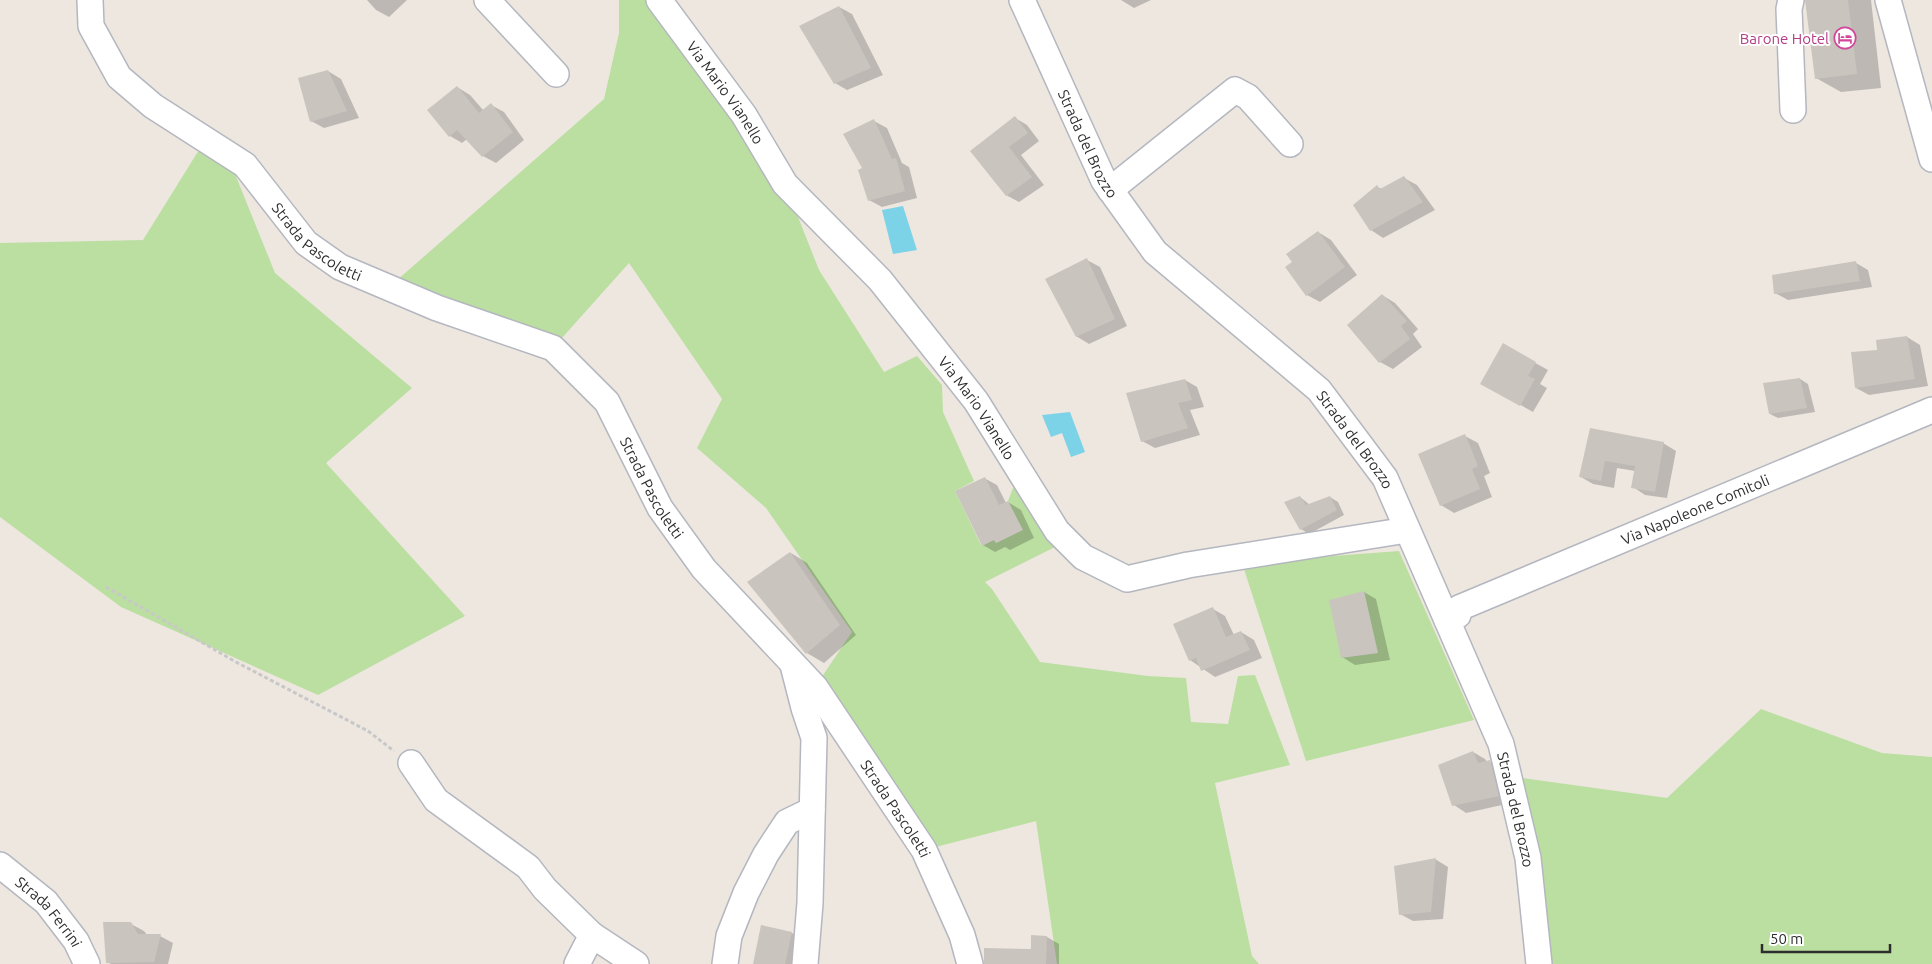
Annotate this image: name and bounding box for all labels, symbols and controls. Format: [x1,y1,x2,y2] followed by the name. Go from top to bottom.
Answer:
[1833,26,1857,50] hotel icon: Barone Hotel
[1740,30,1829,47] place label: Barone Hotel
[684,38,768,147] street label: Via Mario Vianello
[1055,87,1122,201] street label: Strada del Brozzo
[269,199,364,284] street label: Strada Pascoletti
[935,353,1019,463] street label: Via Mario Vianello
[1314,387,1397,491] street label: Strada del Brozzo
[617,434,687,541] street label: Strada Pascoletti
[1618,471,1772,548] street label: Via Napoleone Comitoli
[1495,750,1537,868] street label: Strada del Brozzo
[858,756,935,860] street label: Strada Pascoletti
[12,873,86,949] street label: Strada Ferrini
[1762,922,1890,954] scale bar
[1770,930,1803,947] text: 50 m

